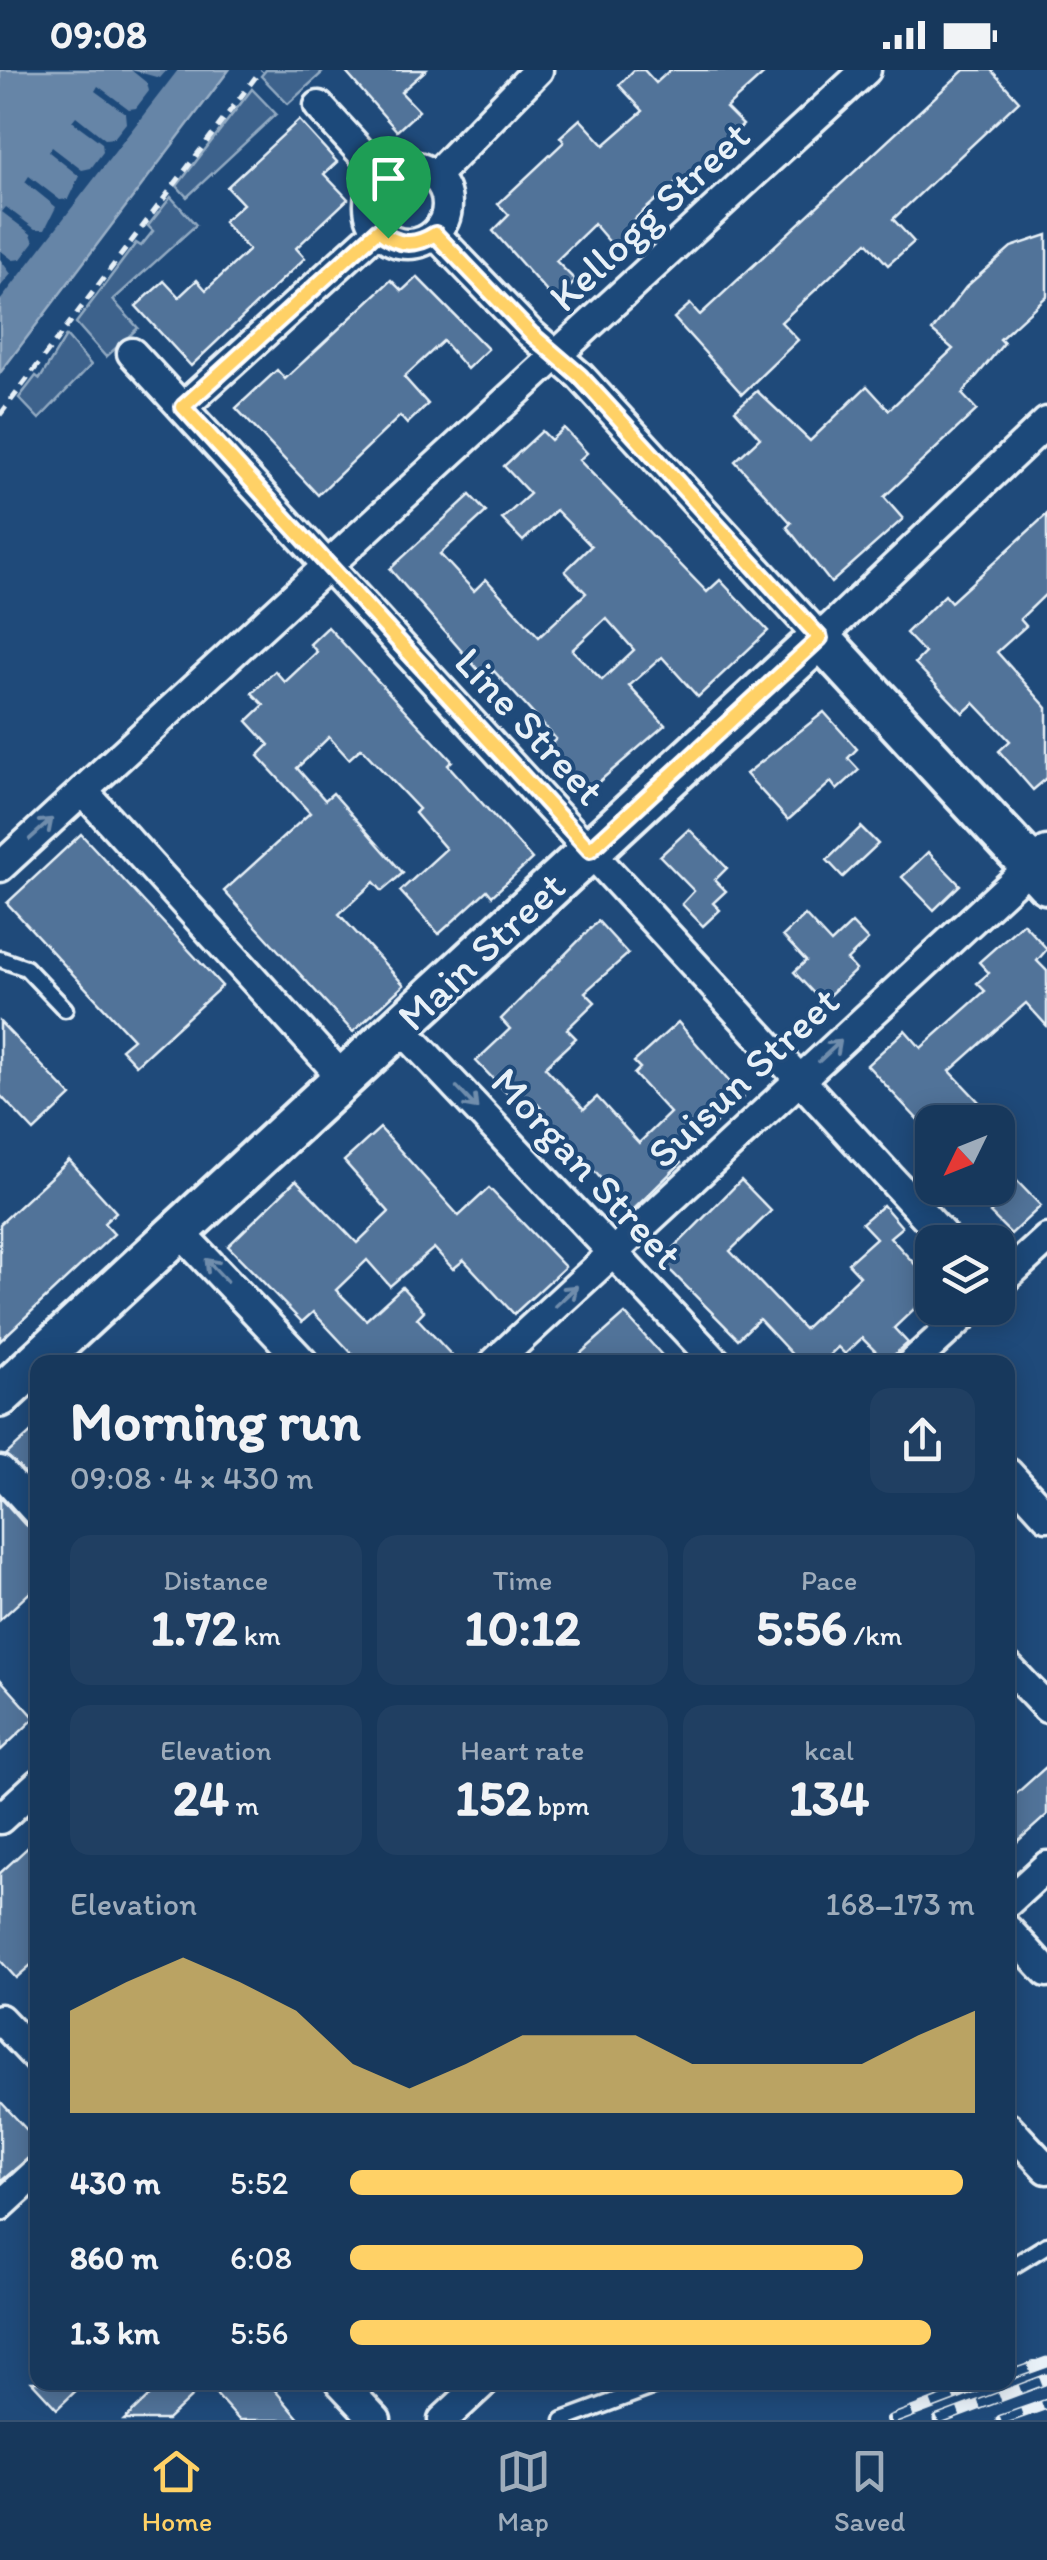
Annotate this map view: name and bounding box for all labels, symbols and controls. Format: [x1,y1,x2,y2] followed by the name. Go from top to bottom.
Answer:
[50,12,147,58] text: 09:08
[538,110,760,322] street label: Kellogg Street
[346,136,431,239] pin
[361,151,416,206] icon: arrive
[444,637,616,815] street label: Line Street
[28,818,53,841] one-way arrow
[386,860,576,1042] street label: Main Street
[637,975,849,1179] street label: Suisun Street
[817,1040,842,1063] one-way arrow
[480,1056,694,1280] street label: Morgan Street
[455,1085,478,1110] one-way arrow
[915,1105,1015,1205] north arrow
[915,1105,1015,1325] map controls
[915,1225,1015,1325] button: layers
[205,1258,228,1283] one-way arrow
[553,1285,578,1308] one-way arrow
[70,1388,361,1454] text: Morning run
[870,1388,975,1493] button: share
[70,1459,313,1497] text: 09:08 · 4 × 430 m
[163,1563,268,1597] text: Distance
[493,1563,552,1597] text: Time
[801,1563,857,1597] text: Pace
[151,1597,237,1658] text: 1.72
[465,1597,580,1658] text: 10:12
[756,1597,847,1658] text: 5:56
[237,1618,281,1652] text: km
[847,1618,902,1652] text: /km
[160,1733,271,1767] text: Elevation
[461,1733,584,1767] text: Heart rate
[804,1733,854,1767] text: kcal
[173,1767,229,1828] text: 24
[455,1767,531,1828] text: 152
[789,1767,869,1828] text: 134
[229,1788,259,1822] text: m
[531,1788,589,1822] text: bpm
[70,1885,197,1923] text: Elevation
[826,1885,975,1923] text: 168–173 m
[70,2164,161,2202] text: 430 m
[230,2164,288,2202] text: 5:52
[70,2239,158,2277] text: 860 m
[230,2239,292,2277] text: 6:08
[70,2314,160,2352] text: 1.3 km
[230,2314,288,2352] text: 5:56
[142,2444,212,2538] tab: Home
[496,2444,551,2538] tab: Map
[834,2444,905,2538] tab: Saved

